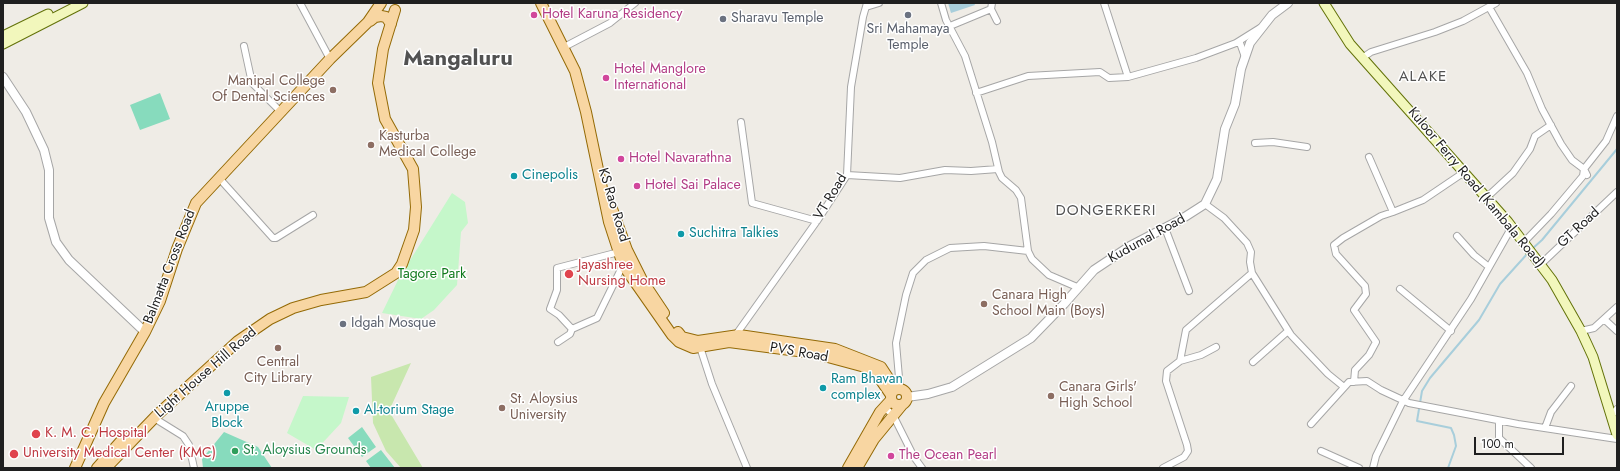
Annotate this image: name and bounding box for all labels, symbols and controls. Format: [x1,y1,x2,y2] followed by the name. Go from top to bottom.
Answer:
[542,7,682,23] place label: Hotel Karuna Residency
[529,10,539,20] marker: Hotel Karuna Residency
[903,10,913,20] marker: Sri Mahamaya Temple
[731,11,824,27] place label: Sharavu Temple
[718,14,728,24] marker: Sharavu Temple
[867,22,949,54] place label: Sri Mahamaya Temple
[403,47,513,73] district label: Mangaluru
[614,62,706,94] place label: Hotel Manglore International
[1399,68,1447,86] district label: ALAKE
[601,73,611,83] marker: Hotel Manglore International
[212,74,325,106] place label: Manipal College Of Dental Sciences
[328,85,338,95] marker: Manipal College Of Dental Sciences
[1404,104,1548,272] street label: Kuloor Ferry Road (Kambala Road)
[379,129,476,162] place label: Kasturba Medical College
[366,140,376,150] marker: Kasturba Medical College
[629,151,731,167] place label: Hotel Navarathna
[616,154,626,164] marker: Hotel Navarathna
[594,166,632,244] street label: KS Rao Road
[522,168,578,184] place label: Cinepolis
[509,171,519,181] marker: Cinepolis
[811,171,851,223] street label: VT Road
[645,178,741,194] place label: Hotel Sai Palace
[632,181,642,191] marker: Hotel Sai Palace
[1056,202,1156,220] district label: DONGERKERI
[1554,204,1604,252] street label: GT Road
[141,208,199,326] street label: Balmatta Cross Road
[1106,211,1188,267] street label: Kudumal Road
[689,226,779,242] place label: Suchitra Talkies
[676,229,686,239] marker: Suchitra Talkies
[578,258,666,290] place label: Jayashree Nursing Home
[398,267,466,283] park label: Tagore Park
[563,268,575,280] marker: Jayashree Nursing Home
[992,288,1105,320] place label: Canara High School Main (Boys)
[979,299,989,309] marker: Canara High School Main (Boys)
[351,316,436,332] place label: Idgah Mosque
[338,319,348,329] marker: Idgah Mosque
[152,324,260,422] street label: Light House Hill Road
[768,340,830,366] street label: PVS Road
[273,343,283,353] marker: Central City Library
[244,355,312,388] place label: Central City Library
[831,372,903,404] place label: Ram Bhavan complex
[1059,380,1137,412] place label: Canara Girls' High School
[818,383,828,393] marker: Ram Bhavan complex
[222,388,232,398] marker: Aruppe Block
[1046,391,1056,401] marker: Canara Girls' High School
[510,392,578,424] place label: St. Aloysius University
[205,400,249,432] place label: Aruppe Block
[364,403,454,419] place label: Al-torium Stage
[497,403,507,413] marker: St. Aloysius University
[351,406,361,416] marker: Al-torium Stage
[45,426,147,442] place label: K. M. C. Hospital
[30,428,42,440] marker: K. M. C. Hospital
[1476,429,1566,455] scale bar
[1481,435,1514,453] text: 100 m
[243,443,366,459] place label: St. Aloysius Grounds
[23,446,216,462] place label: University Medical Center (KMC)
[230,446,240,456] marker: St. Aloysius Grounds
[8,448,20,460] marker: University Medical Center (KMC)
[899,448,997,464] place label: The Ocean Pearl
[886,451,896,461] marker: The Ocean Pearl

